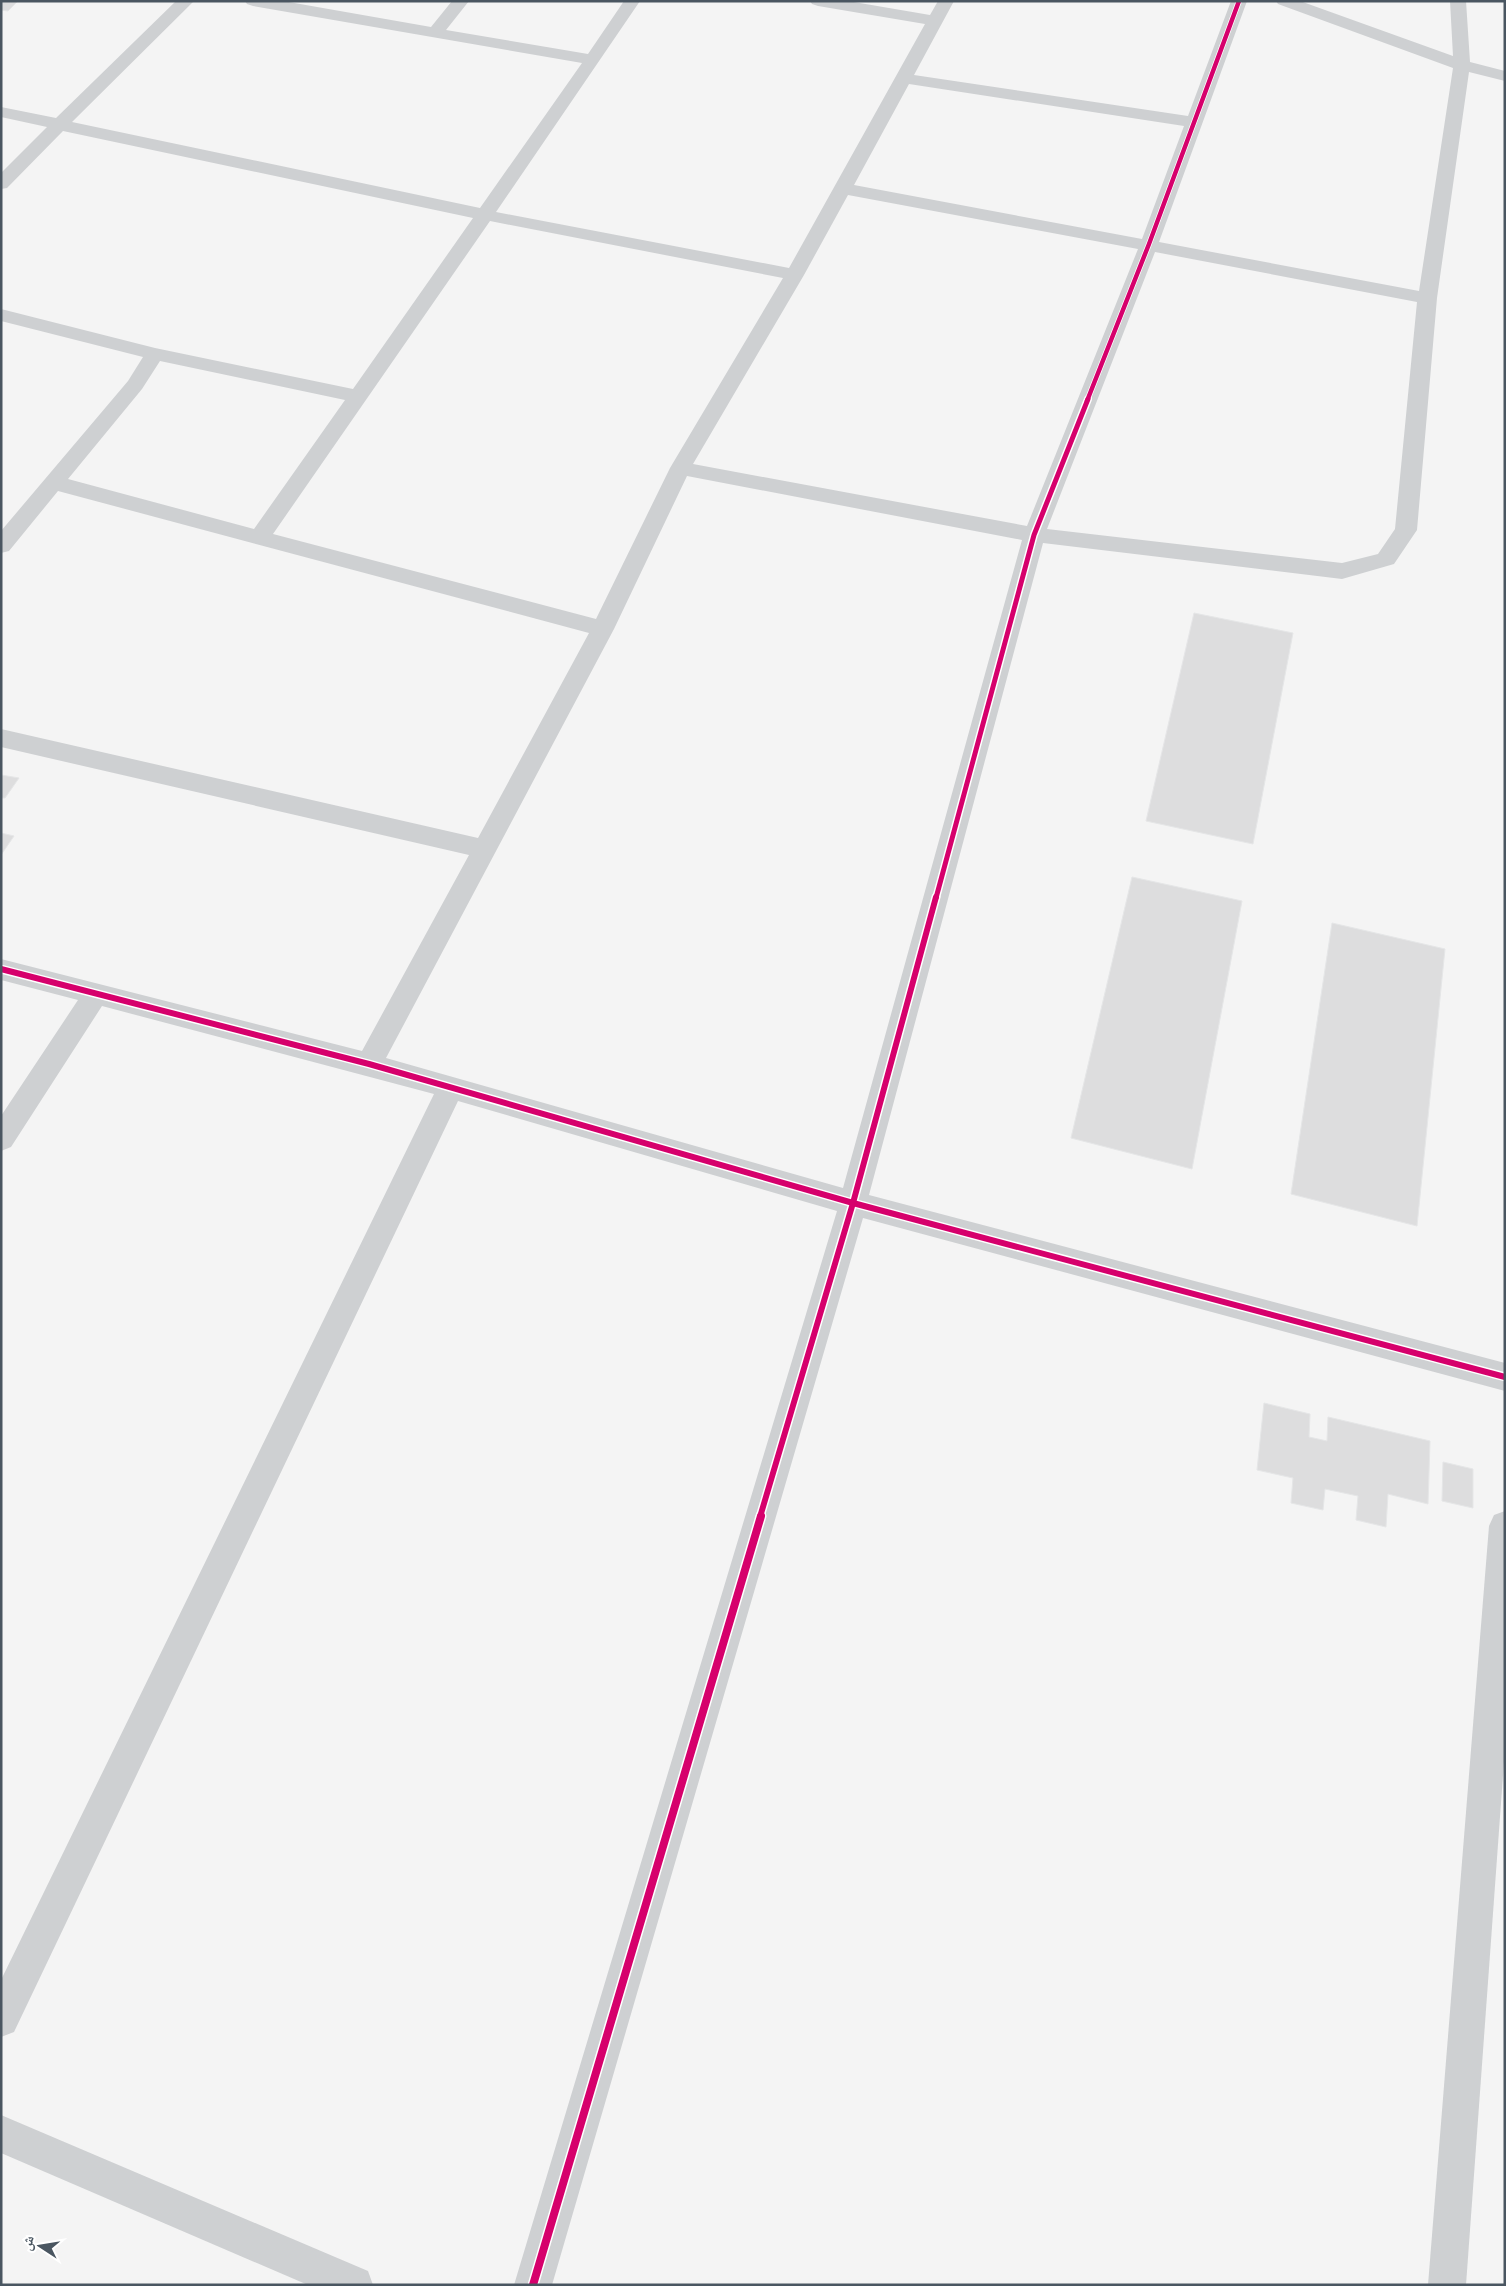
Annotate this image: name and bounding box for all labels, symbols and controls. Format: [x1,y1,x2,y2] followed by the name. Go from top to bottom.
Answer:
[15,2221,65,2271] north arrow
[17,2234,39,2253] text: ش

